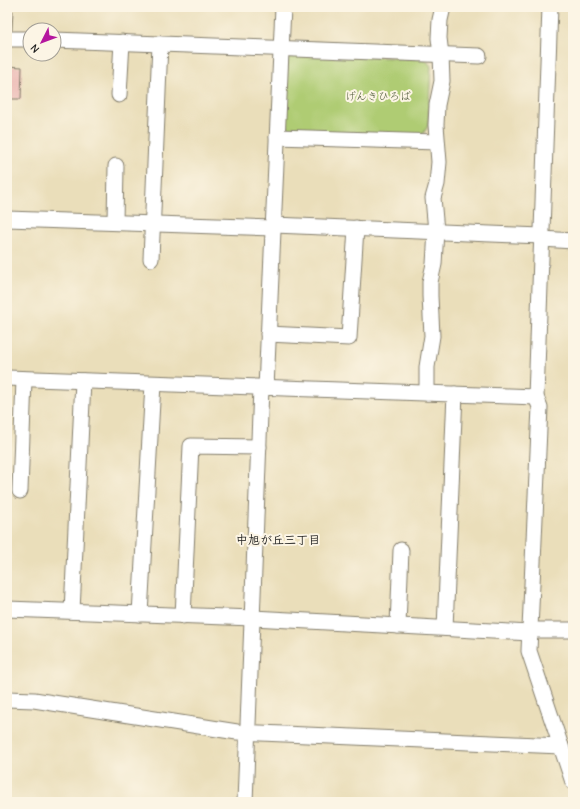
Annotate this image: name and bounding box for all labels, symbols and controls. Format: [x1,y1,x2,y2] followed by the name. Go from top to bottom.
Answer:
[22,22,62,62] north arrow
[28,41,42,55] text: N
[345,90,411,103] park label: げんきひろば
[236,533,320,547] district label: 中旭が丘三丁目

